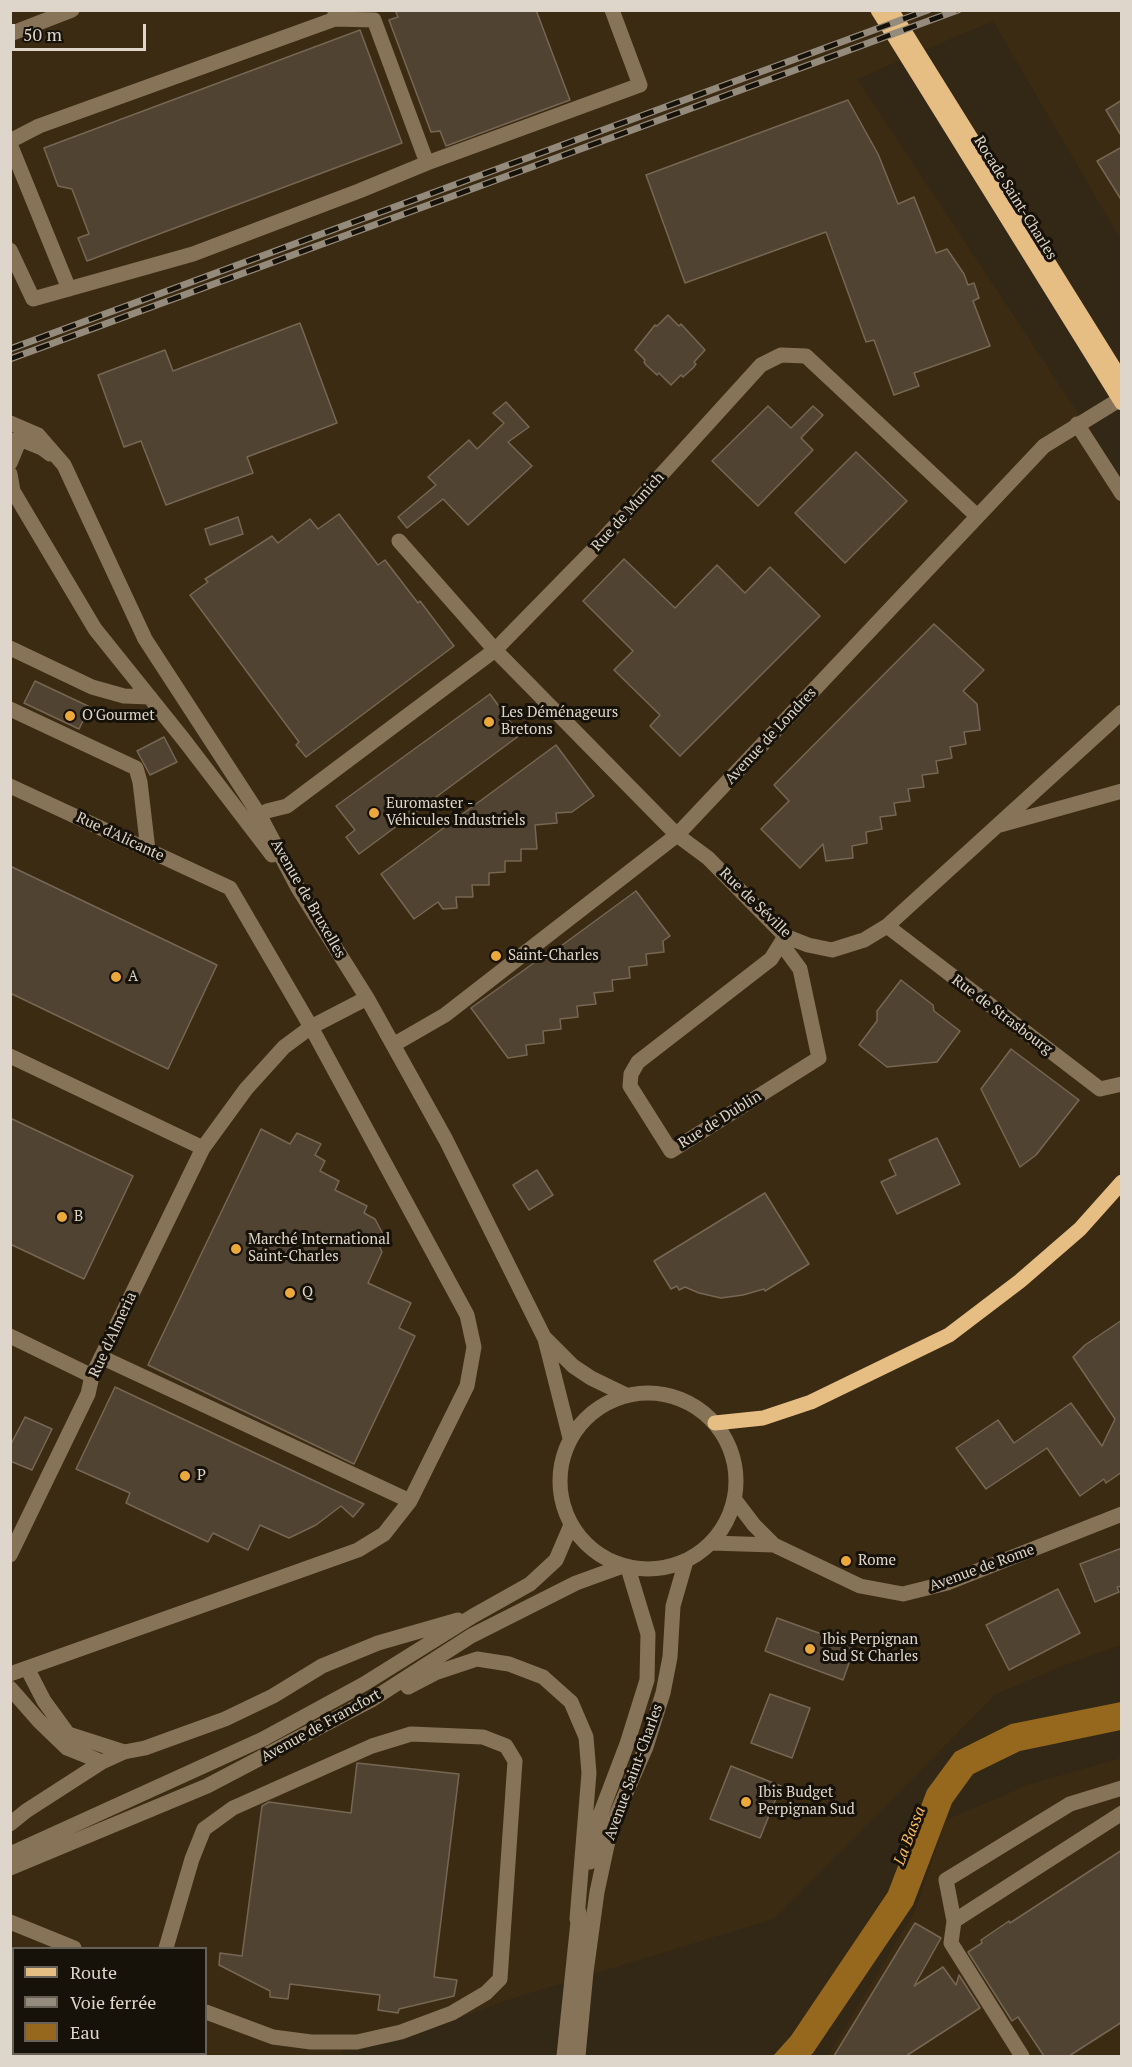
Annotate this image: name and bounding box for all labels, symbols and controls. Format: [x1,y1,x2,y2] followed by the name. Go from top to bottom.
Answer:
[15,12,148,50] scale bar
[23,22,62,46] text: 50 m
[970,133,1060,263] street label: Rocade Saint-Charles
[588,469,668,555] street label: Rue de Munich
[722,684,820,788] street label: Avenue de Londres
[501,704,618,739] place label: Les Déménageurs Bretons
[82,707,155,725] place label: O'Gourmet
[63,709,77,723] marker: O'Gourmet
[482,715,496,729] marker: Les Déménageurs Bretons
[386,795,526,830] place label: Euromaster - Véhicules Industriels
[367,806,381,820] marker: Euromaster - Véhicules Industriels
[73,809,167,865] street label: Rue d'Alicante
[267,836,349,962] street label: Avenue de Bruxelles
[715,864,795,942] street label: Rue de Séville
[508,947,599,965] place label: Saint-Charles
[489,949,503,963] marker: Saint-Charles
[128,968,138,986] place label: A
[109,970,123,984] marker: A
[948,971,1056,1059] street label: Rue de Strasbourg
[675,1087,765,1153] street label: Rue de Dublin
[74,1208,83,1226] place label: B
[55,1210,69,1224] marker: B
[248,1231,390,1266] place label: Marché International Saint-Charles
[229,1242,243,1256] marker: Marché International Saint-Charles
[302,1284,313,1302] place label: Q
[283,1286,297,1300] marker: Q
[85,1289,141,1381] street label: Rue d'Almeria
[197,1467,206,1485] place label: P
[178,1469,192,1483] marker: P
[927,1541,1037,1595] street label: Avenue de Rome
[858,1552,896,1570] place label: Rome
[839,1554,853,1568] marker: Rome
[822,1631,918,1666] place label: Ibis Perpignan Sud St Charles
[803,1642,817,1656] marker: Ibis Perpignan Sud St Charles
[258,1686,384,1766] street label: Avenue de Francfort
[601,1702,667,1842] street label: Avenue Saint-Charles
[758,1784,855,1819] place label: Ibis Budget Perpignan Sud
[739,1795,753,1809] marker: Ibis Budget Perpignan Sud
[890,1804,930,1868] water label: La Bassa
[12,1947,207,2055] legend
[70,1960,117,1984] text: Route
[70,1990,156,2014] text: Voie ferrée
[70,2020,100,2044] text: Eau

